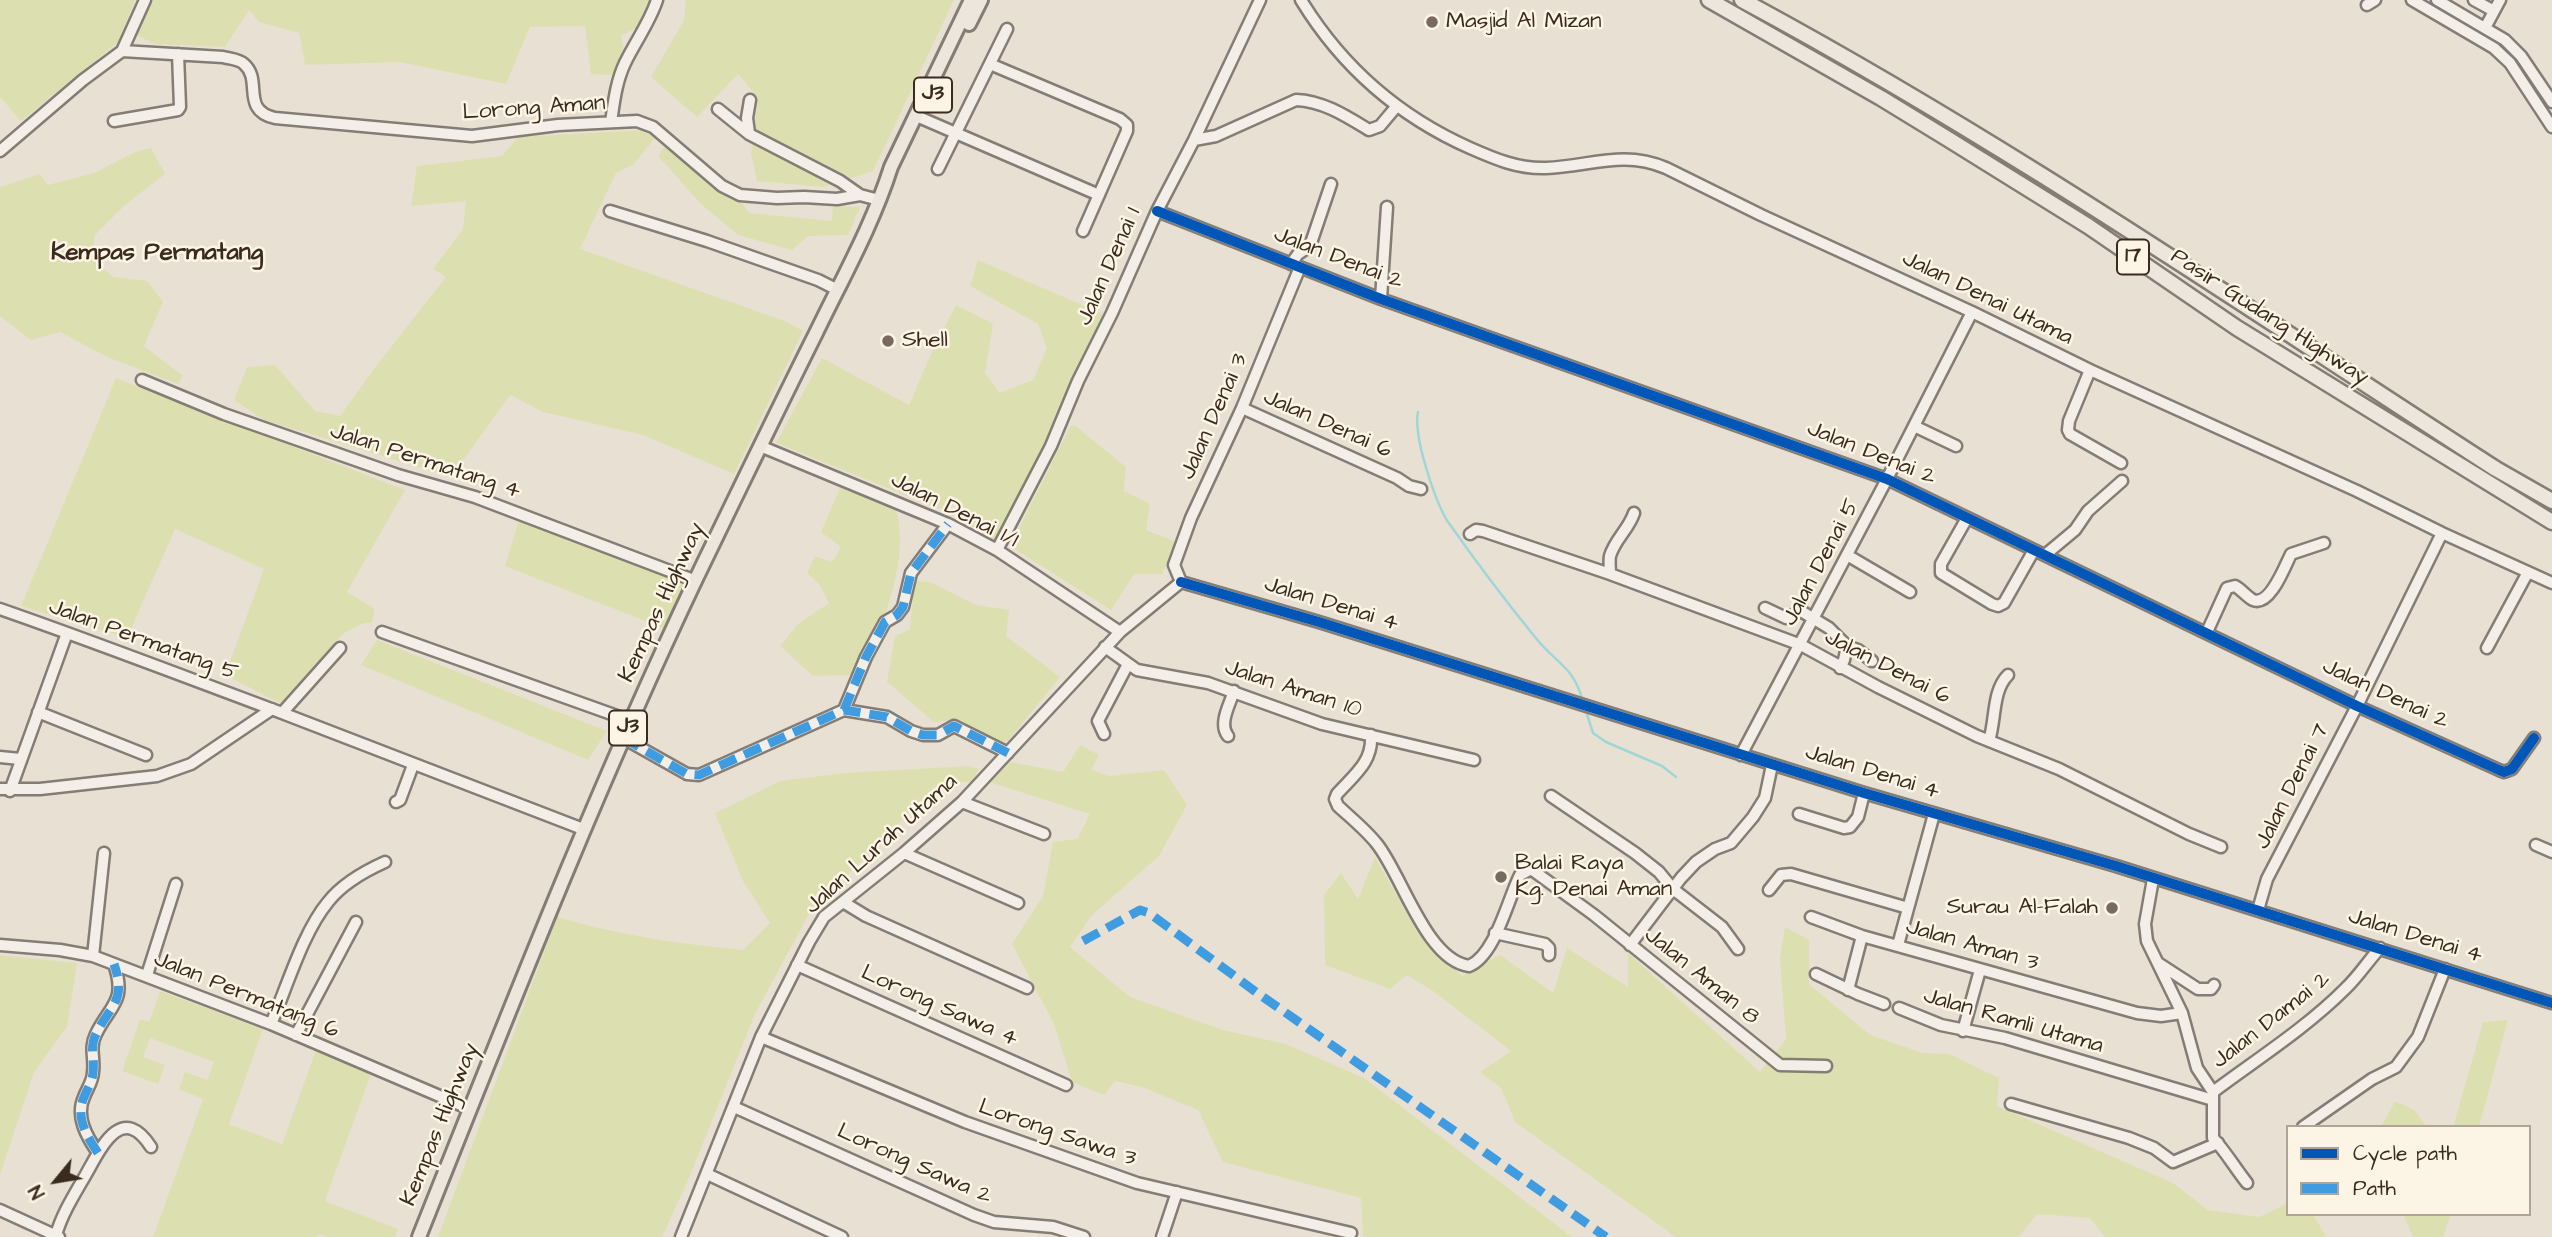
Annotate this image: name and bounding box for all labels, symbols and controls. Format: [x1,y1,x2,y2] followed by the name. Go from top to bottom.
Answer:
[1446,8,1601,36] place label: Masjid Al Mizan
[1424,14,1440,30] marker: Masjid Al Mizan
[914,78,952,112] road number: J3
[462,90,606,128] street label: Lorong Aman
[1072,204,1148,330] street label: Jalan Denai 1
[1269,222,1407,296] street label: Jalan Denai 2
[51,240,263,268] district label: Kempas Permatang
[2117,240,2149,274] road number: 17
[2165,244,2373,392] street label: Pasir Gudang Highway
[1897,246,2077,352] street label: Jalan Denai Utama
[902,327,948,355] place label: Shell
[880,333,896,349] marker: Shell
[1175,350,1255,484] street label: Jalan Denai 3
[1259,384,1395,466] street label: Jalan Denai 6
[1803,416,1939,492] street label: Jalan Denai 2
[326,418,524,506] street label: Jalan Permatang 4
[886,467,1022,555] street label: Jalan Denai 1/1
[1777,495,1867,631] street label: Jalan Denai 5
[614,519,712,687] street label: Kempas Highway
[1261,572,1401,638] street label: Jalan Denai 4
[45,594,241,688] street label: Jalan Permatang 5
[1819,624,1955,712] street label: Jalan Denai 6
[2317,654,2453,736] street label: Jalan Denai 2
[1221,655,1365,725] street label: Jalan Aman 10
[609,710,647,746] road number: J3
[2250,720,2336,854] street label: Jalan Denai 7
[1802,740,1942,806] street label: Jalan Denai 4
[800,769,964,921] street label: Jalan Lurah Utama
[1515,850,1672,904] place label: Balai Raya Kg. Denai Aman
[1493,869,1509,885] marker: Balai Raya Kg. Denai Aman
[1946,894,2098,922] place label: Surau Al-Falah
[2104,900,2120,916] marker: Surau Al-Falah
[2345,904,2485,970] street label: Jalan Denai 4
[1903,914,2041,978] street label: Jalan Aman 3
[1638,922,1764,1032] street label: Jalan Aman 8
[149,946,343,1046] street label: Jalan Permatang 6
[856,960,1022,1054] street label: Lorong Sawa 4
[2208,966,2336,1076] street label: Jalan Damai 2
[1920,983,2106,1061] street label: Jalan Ramli Utama
[396,1040,486,1210] street label: Kempas Highway
[975,1094,1139,1174] street label: Lorong Sawa 3
[832,1119,996,1211] street label: Lorong Sawa 2
[2286,1125,2531,1216] legend
[2353,1139,2457,1168] text: Cycle path
[21,1146,91,1216] north arrow
[2353,1174,2396,1203] text: Path
[23,1180,52,1204] text: N

